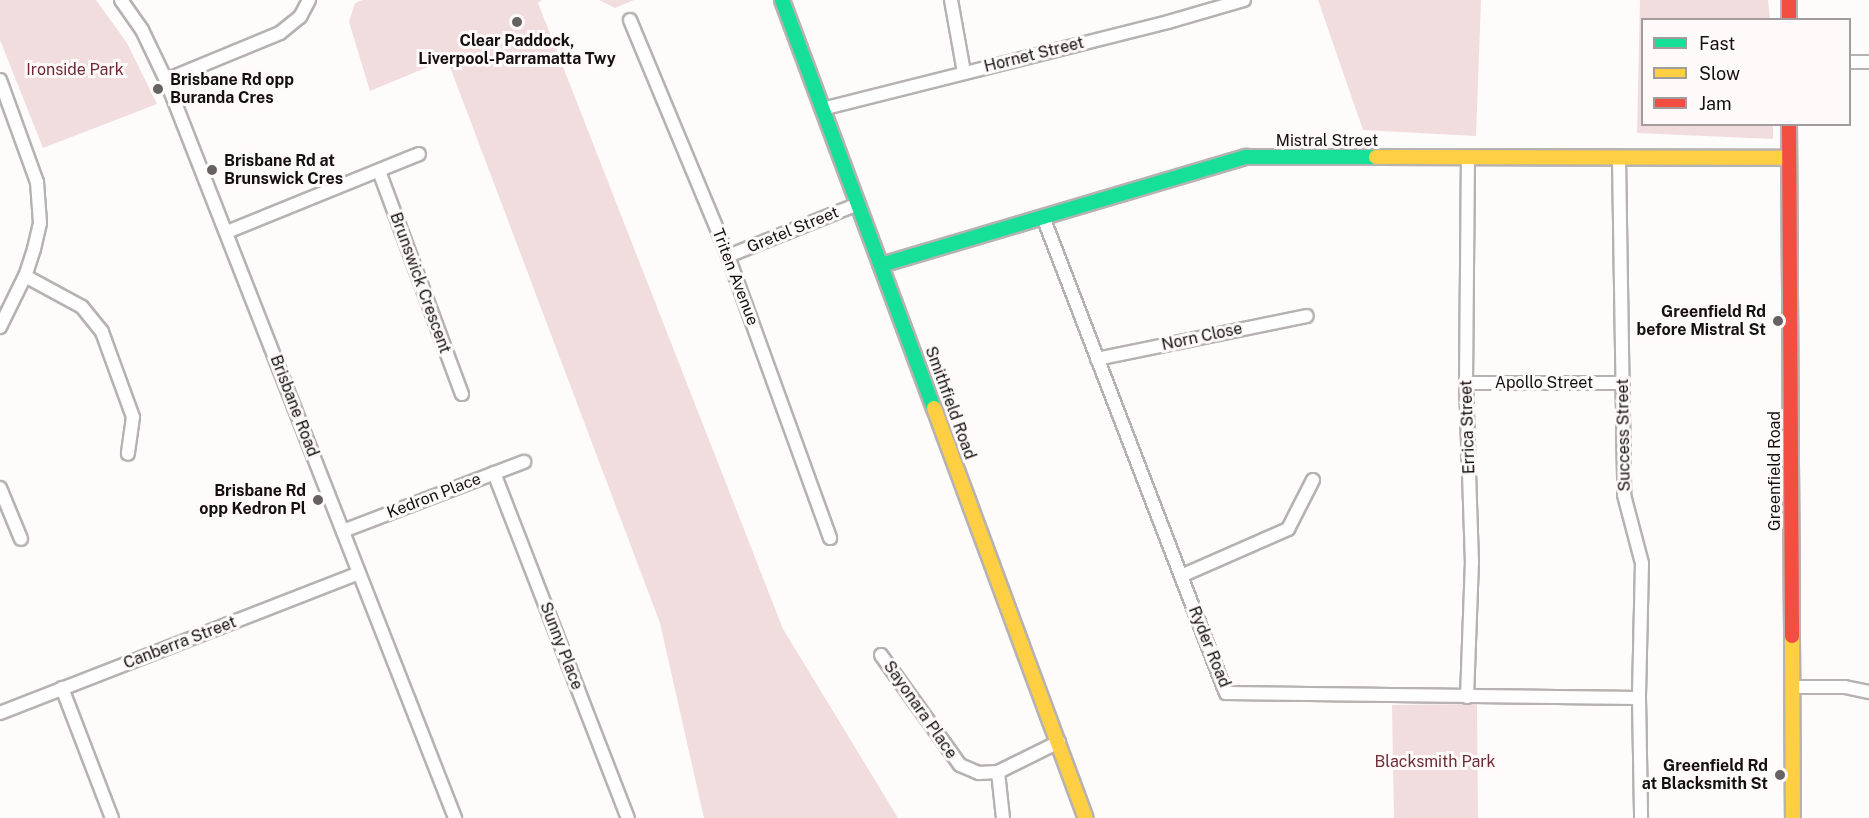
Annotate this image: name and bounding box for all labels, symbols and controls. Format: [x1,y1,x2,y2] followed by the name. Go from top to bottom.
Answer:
[510,15,524,29] marker: Clear Paddock, Liverpool-Parramatta Twy
[1641,18,1851,126] legend
[418,31,616,69] place label: Clear Paddock, Liverpool-Parramatta Twy
[982,33,1086,77] street label: Hornet Street
[1699,33,1735,54] text: Fast
[26,60,124,80] park label: Ironside Park
[1699,63,1740,84] text: Slow
[170,70,294,108] place label: Brisbane Rd opp Buranda Cres
[151,82,165,96] marker: Brisbane Rd opp Buranda Cres
[1699,93,1732,114] text: Jam
[1276,131,1378,151] street label: Mistral Street
[224,151,343,189] place label: Brisbane Rd at Brunswick Cres
[205,163,219,177] marker: Brisbane Rd at Brunswick Cres
[744,203,842,257] street label: Gretel Street
[386,210,454,356] street label: Brunswick Crescent
[708,226,762,328] street label: Triten Avenue
[1637,302,1766,340] place label: Greenfield Rd before Mistral St
[1771,314,1785,328] marker: Greenfield Rd before Mistral St
[1160,319,1244,355] street label: Norn Close
[921,344,979,462] street label: Smithfield Road
[266,352,322,460] street label: Brisbane Road
[1495,373,1593,393] street label: Apollo Street
[1613,378,1635,492] street label: Success Street
[1457,380,1479,474] street label: Errica Street
[1765,411,1785,531] street label: Greenfield Road
[384,469,484,523] street label: Kedron Place
[199,481,306,519] place label: Brisbane Rd opp Kedron Pl
[311,493,325,507] marker: Brisbane Rd opp Kedron Pl
[536,599,586,693] street label: Sunny Place
[1184,604,1234,690] street label: Ryder Road
[121,613,239,673] street label: Canberra Street
[879,657,961,763] street label: Sayonara Place
[1374,752,1496,772] park label: Blacksmith Park
[1642,756,1768,794] place label: Greenfield Rd at Blacksmith St
[1773,768,1787,782] marker: Greenfield Rd at Blacksmith St

